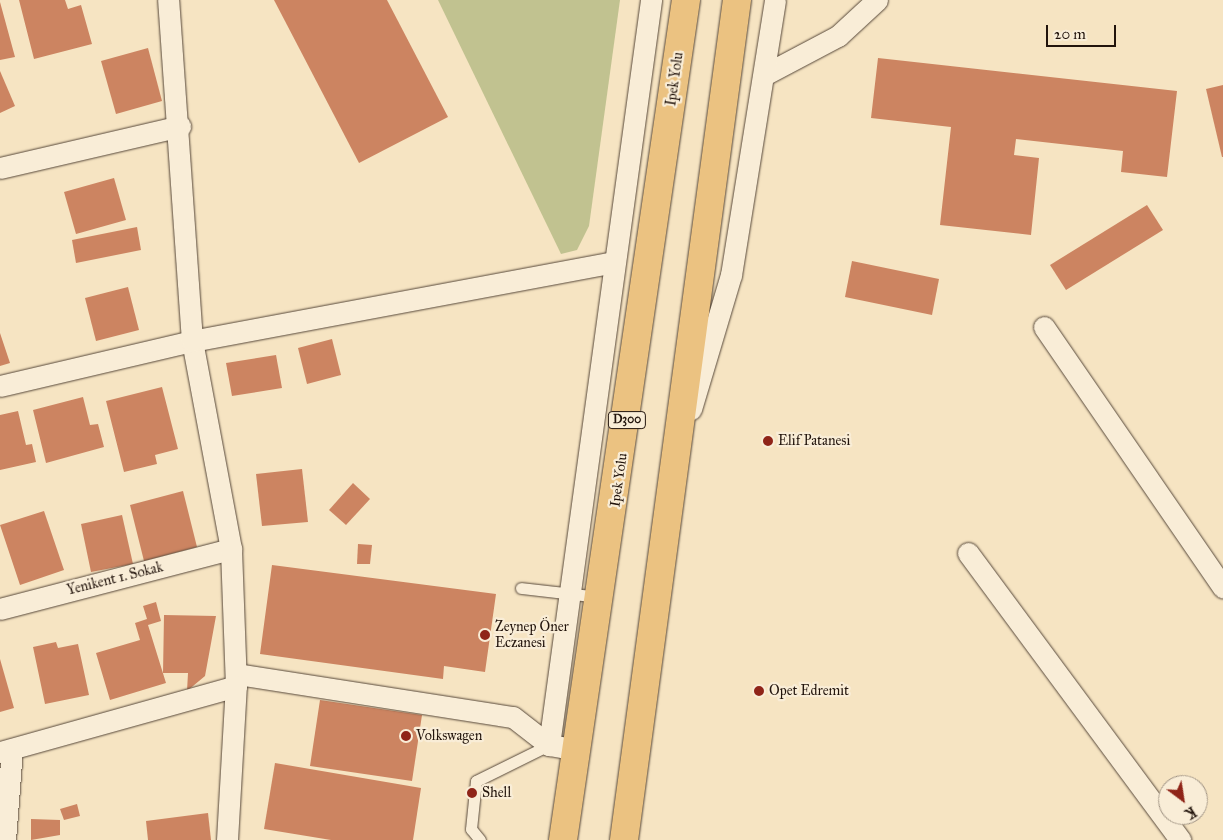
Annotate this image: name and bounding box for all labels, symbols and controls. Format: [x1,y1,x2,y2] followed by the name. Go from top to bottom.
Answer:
[1048,15,1118,47] scale bar
[1054,25,1086,43] text: 20 m
[663,51,687,107] street label: Ipek Yolu
[607,410,647,430] road number: D300
[778,433,850,449] place label: Elif Patanesi
[762,435,774,447] marker: Elif Patanesi
[607,452,631,508] street label: Ipek Yolu
[65,559,165,599] street label: Yenikent 1. Sokak
[495,619,569,652] place label: Zeynep Öner Eczanesi
[479,629,491,641] marker: Zeynep Öner Eczanesi
[769,683,849,699] place label: Opet Edremit
[753,685,765,697] marker: Opet Edremit
[416,728,482,744] place label: Volkswagen
[400,730,412,742] marker: Volkswagen
[1158,775,1208,825] north arrow
[482,785,511,801] place label: Shell
[466,787,478,799] marker: Shell
[1182,803,1199,822] text: K

